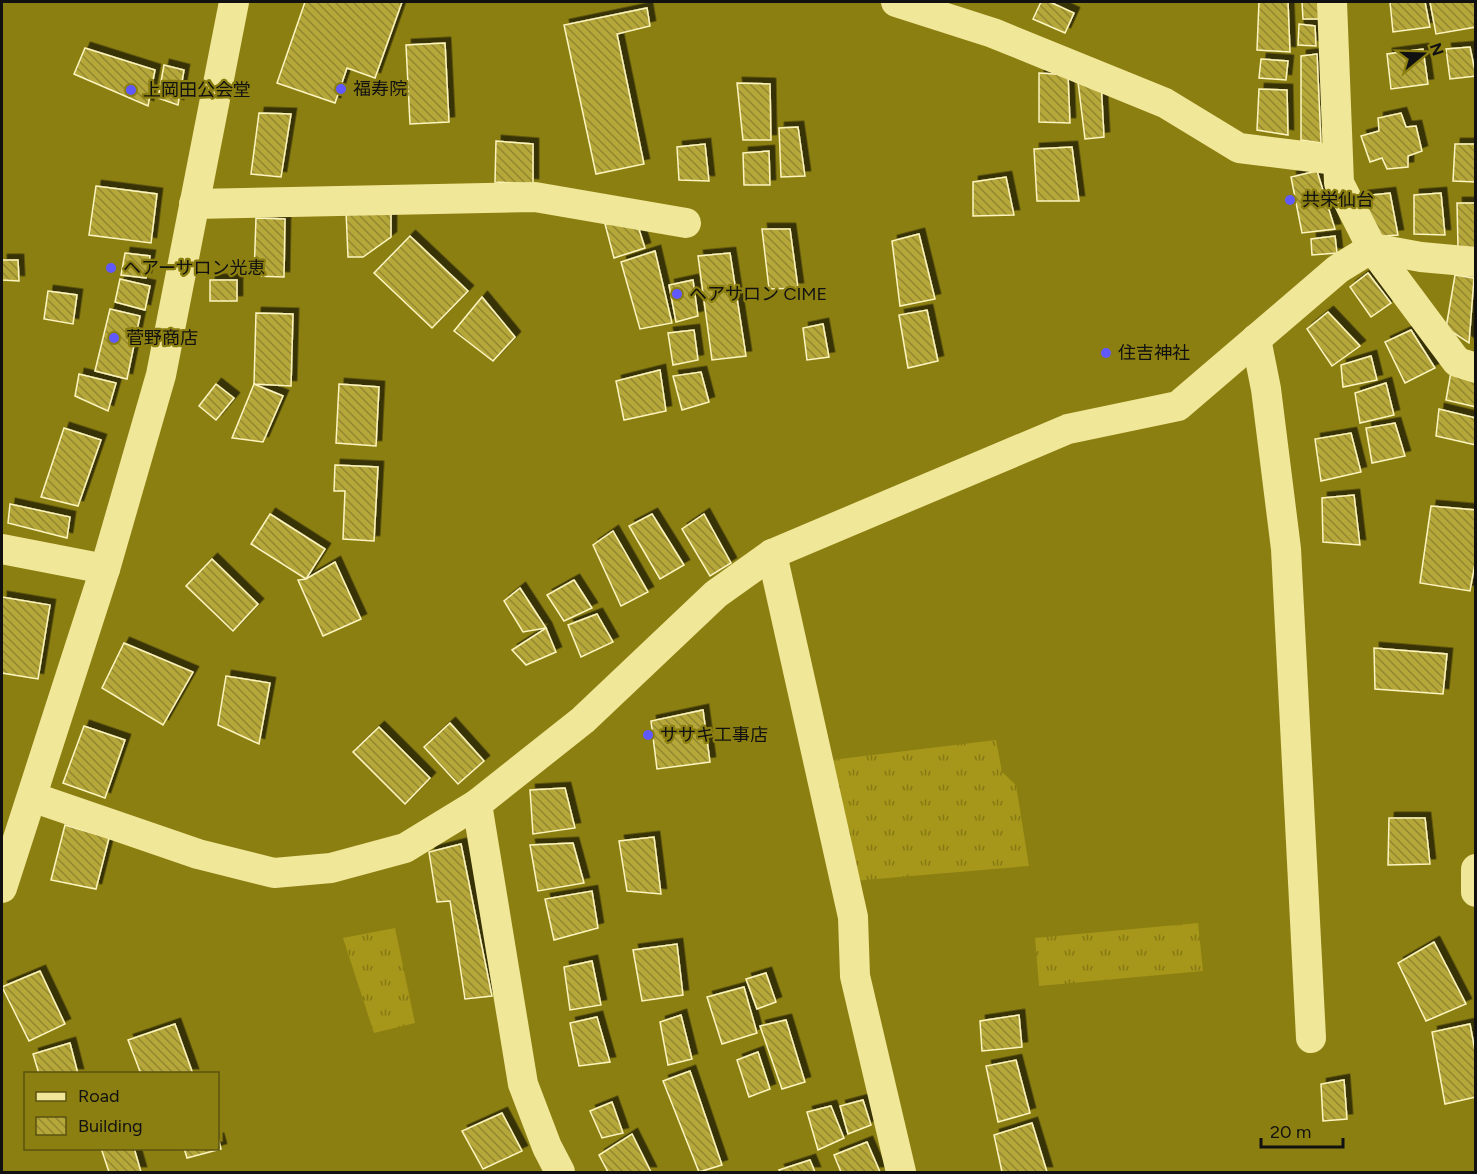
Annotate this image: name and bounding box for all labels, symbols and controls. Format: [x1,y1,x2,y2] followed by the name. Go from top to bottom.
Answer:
[1393,24,1453,84] north arrow
[1426,40,1448,58] text: N
[353,78,407,100] place label: 福寿院
[143,79,251,101] place label: 上岡田公会堂
[334,82,348,96] marker: 福寿院
[124,83,138,97] marker: 上岡田公会堂
[1302,189,1374,211] place label: 共栄仙台
[1283,193,1297,207] marker: 共栄仙台
[123,257,266,279] place label: ヘアーサロン光恵
[104,261,118,275] marker: ヘアーサロン光恵
[689,283,827,305] place label: ヘアサロン CIME
[670,287,684,301] marker: ヘアサロン CIME
[126,327,198,349] place label: 菅野商店
[107,331,121,345] marker: 菅野商店
[1118,342,1190,364] place label: 住吉神社
[1099,346,1113,360] marker: 住吉神社
[660,724,768,746] place label: ササキ工事店
[641,728,655,742] marker: ササキ工事店
[24,1072,219,1150] legend
[78,1085,119,1107] text: Road
[1261,1111,1344,1149] scale bar
[78,1115,143,1137] text: Building
[1270,1121,1311,1143] text: 20 m

